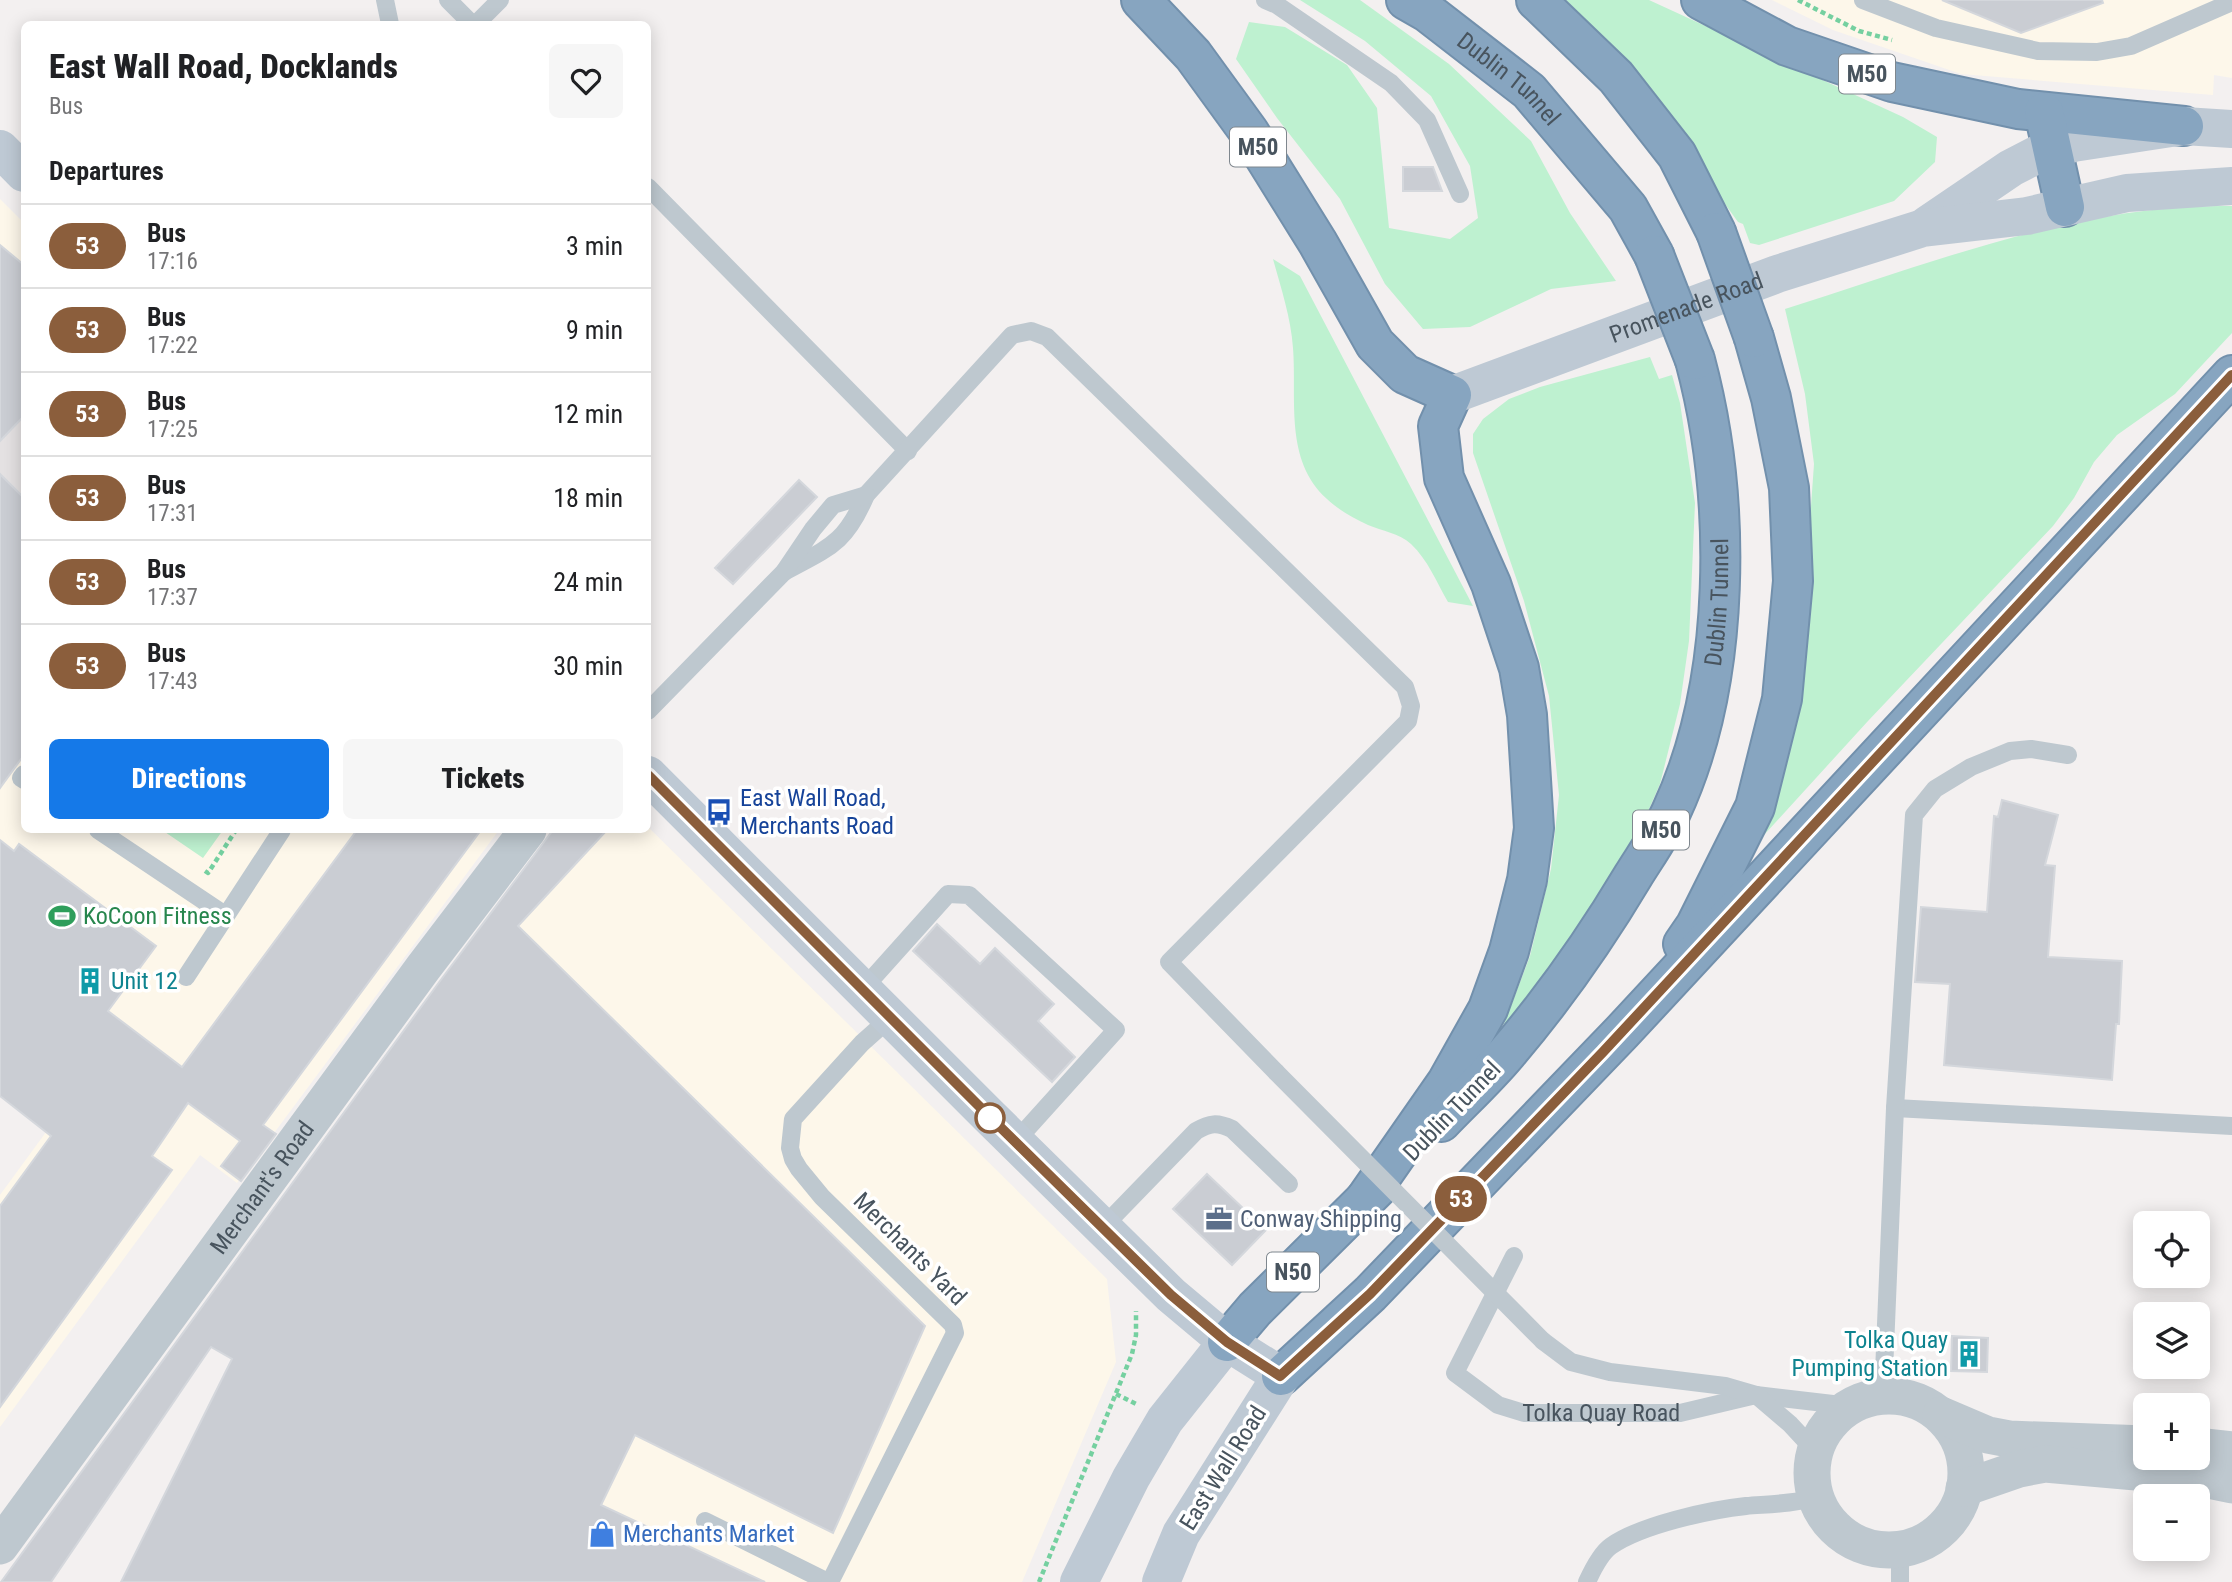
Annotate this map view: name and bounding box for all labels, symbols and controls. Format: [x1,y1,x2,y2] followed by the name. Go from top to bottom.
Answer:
[1452,27,1566,131] street label: Dublin Tunnel
[549,44,623,118] button: heart
[49,47,398,86] text: East Wall Road, Docklands
[1839,54,1895,94] road number: M50
[49,93,83,120] text: Bus
[1230,128,1286,166] road number: M50
[49,156,164,186] text: Departures
[147,218,186,248] text: Bus
[566,231,623,261] text: 3 min
[75,232,100,260] text: 53
[147,248,198,275] text: 17:16
[1606,266,1767,349] street label: Promenade Road
[147,302,186,332] text: Bus
[566,315,623,345] text: 9 min
[75,316,100,344] text: 53
[147,332,198,359] text: 17:22
[147,386,186,416] text: Bus
[553,399,623,429] text: 12 min
[75,400,100,428] text: 53
[147,416,198,443] text: 17:25
[147,470,186,500] text: Bus
[553,483,623,513] text: 18 min
[75,484,100,512] text: 53
[147,500,198,527] text: 17:31
[1699,538,1734,668] street label: Dublin Tunnel
[147,554,186,584] text: Bus
[553,567,623,597] text: 24 min
[75,568,100,596] text: 53
[147,584,198,611] text: 17:37
[147,638,186,668] text: Bus
[553,651,623,681] text: 30 min
[75,652,100,680] text: 53
[147,668,198,695] text: 17:43
[49,739,329,819] button: Directions
[343,739,623,819] button: Tickets
[740,784,894,840] place label: East Wall Road, Merchants Road
[704,797,734,827] bus stop icon: East Wall Road, Merchants Road
[1633,810,1689,850] road number: M50
[47,901,77,931] sports icon: KoCoon Fitness
[83,902,232,930] place label: KoCoon Fitness
[75,966,105,996] building icon: Unit 12
[111,967,178,995] place label: Unit 12
[1398,1055,1506,1167] street label: Dublin Tunnel
[975,1103,1005,1133] unlabelled marker
[204,1116,320,1259] street label: Merchant's Road
[1430,1176,1492,1222] line badge: 53
[1449,1185,1473,1213] text: 53
[848,1187,972,1311] street label: Merchants Yard
[1204,1204,1234,1234] office icon: Conway Shipping
[1240,1205,1402,1233] place label: Conway Shipping
[2133,1211,2210,1561] map controls
[2133,1211,2210,1288] button: locate
[1267,1252,1319,1292] road number: N50
[2133,1302,2210,1379] button: layers
[1791,1326,1948,1382] place label: Tolka Quay Pumping Station
[1954,1339,1984,1369] building icon: Tolka Quay Pumping Station
[2133,1393,2210,1470] button: +
[1522,1399,1680,1427] street label: Tolka Quay Road
[1174,1401,1272,1535] street label: East Wall Road
[2133,1484,2210,1561] button: −
[587,1519,617,1549] shop icon: Merchants Market
[623,1520,795,1548] place label: Merchants Market

